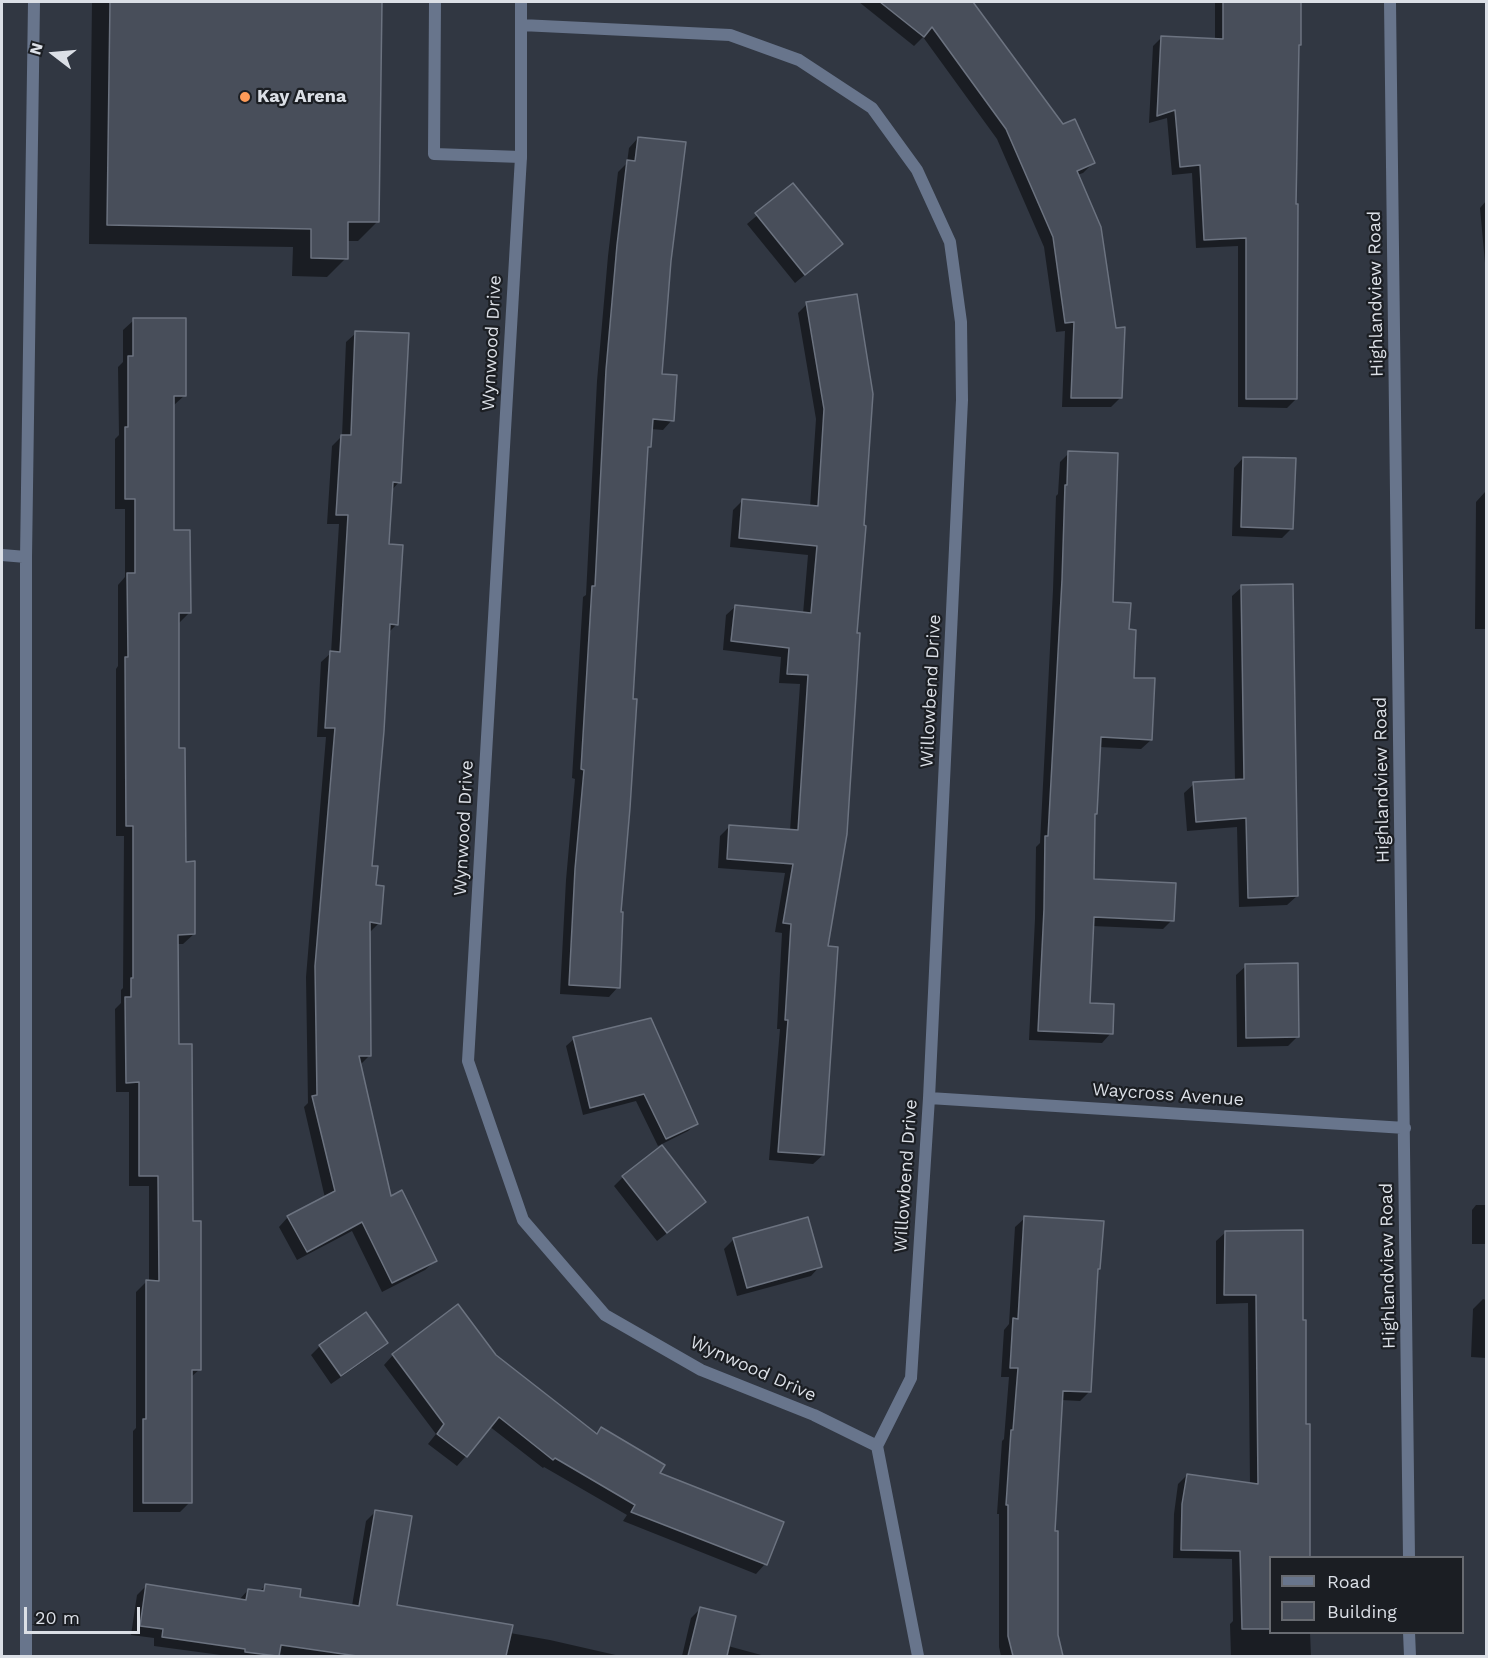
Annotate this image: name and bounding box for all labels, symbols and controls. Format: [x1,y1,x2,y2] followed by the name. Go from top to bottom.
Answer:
[24,24,84,84] north arrow
[25,41,47,57] text: N
[257,86,346,108] place label: Kay Arena
[238,90,252,104] marker: Kay Arena
[1364,211,1388,377] street label: Highlandview Road
[478,274,506,412] street label: Wynwood Drive
[916,614,946,768] street label: Willowbend Drive
[1370,697,1394,863] street label: Highlandview Road
[450,759,478,897] street label: Wynwood Drive
[1091,1079,1245,1111] street label: Waycross Avenue
[890,1099,922,1253] street label: Willowbend Drive
[1376,1183,1400,1349] street label: Highlandview Road
[686,1331,820,1407] street label: Wynwood Drive
[1269,1556,1464,1634] legend
[1327,1571,1371,1592] text: Road
[27,1595,142,1633] scale bar
[1327,1601,1397,1622] text: Building
[35,1607,80,1628] text: 20 m

